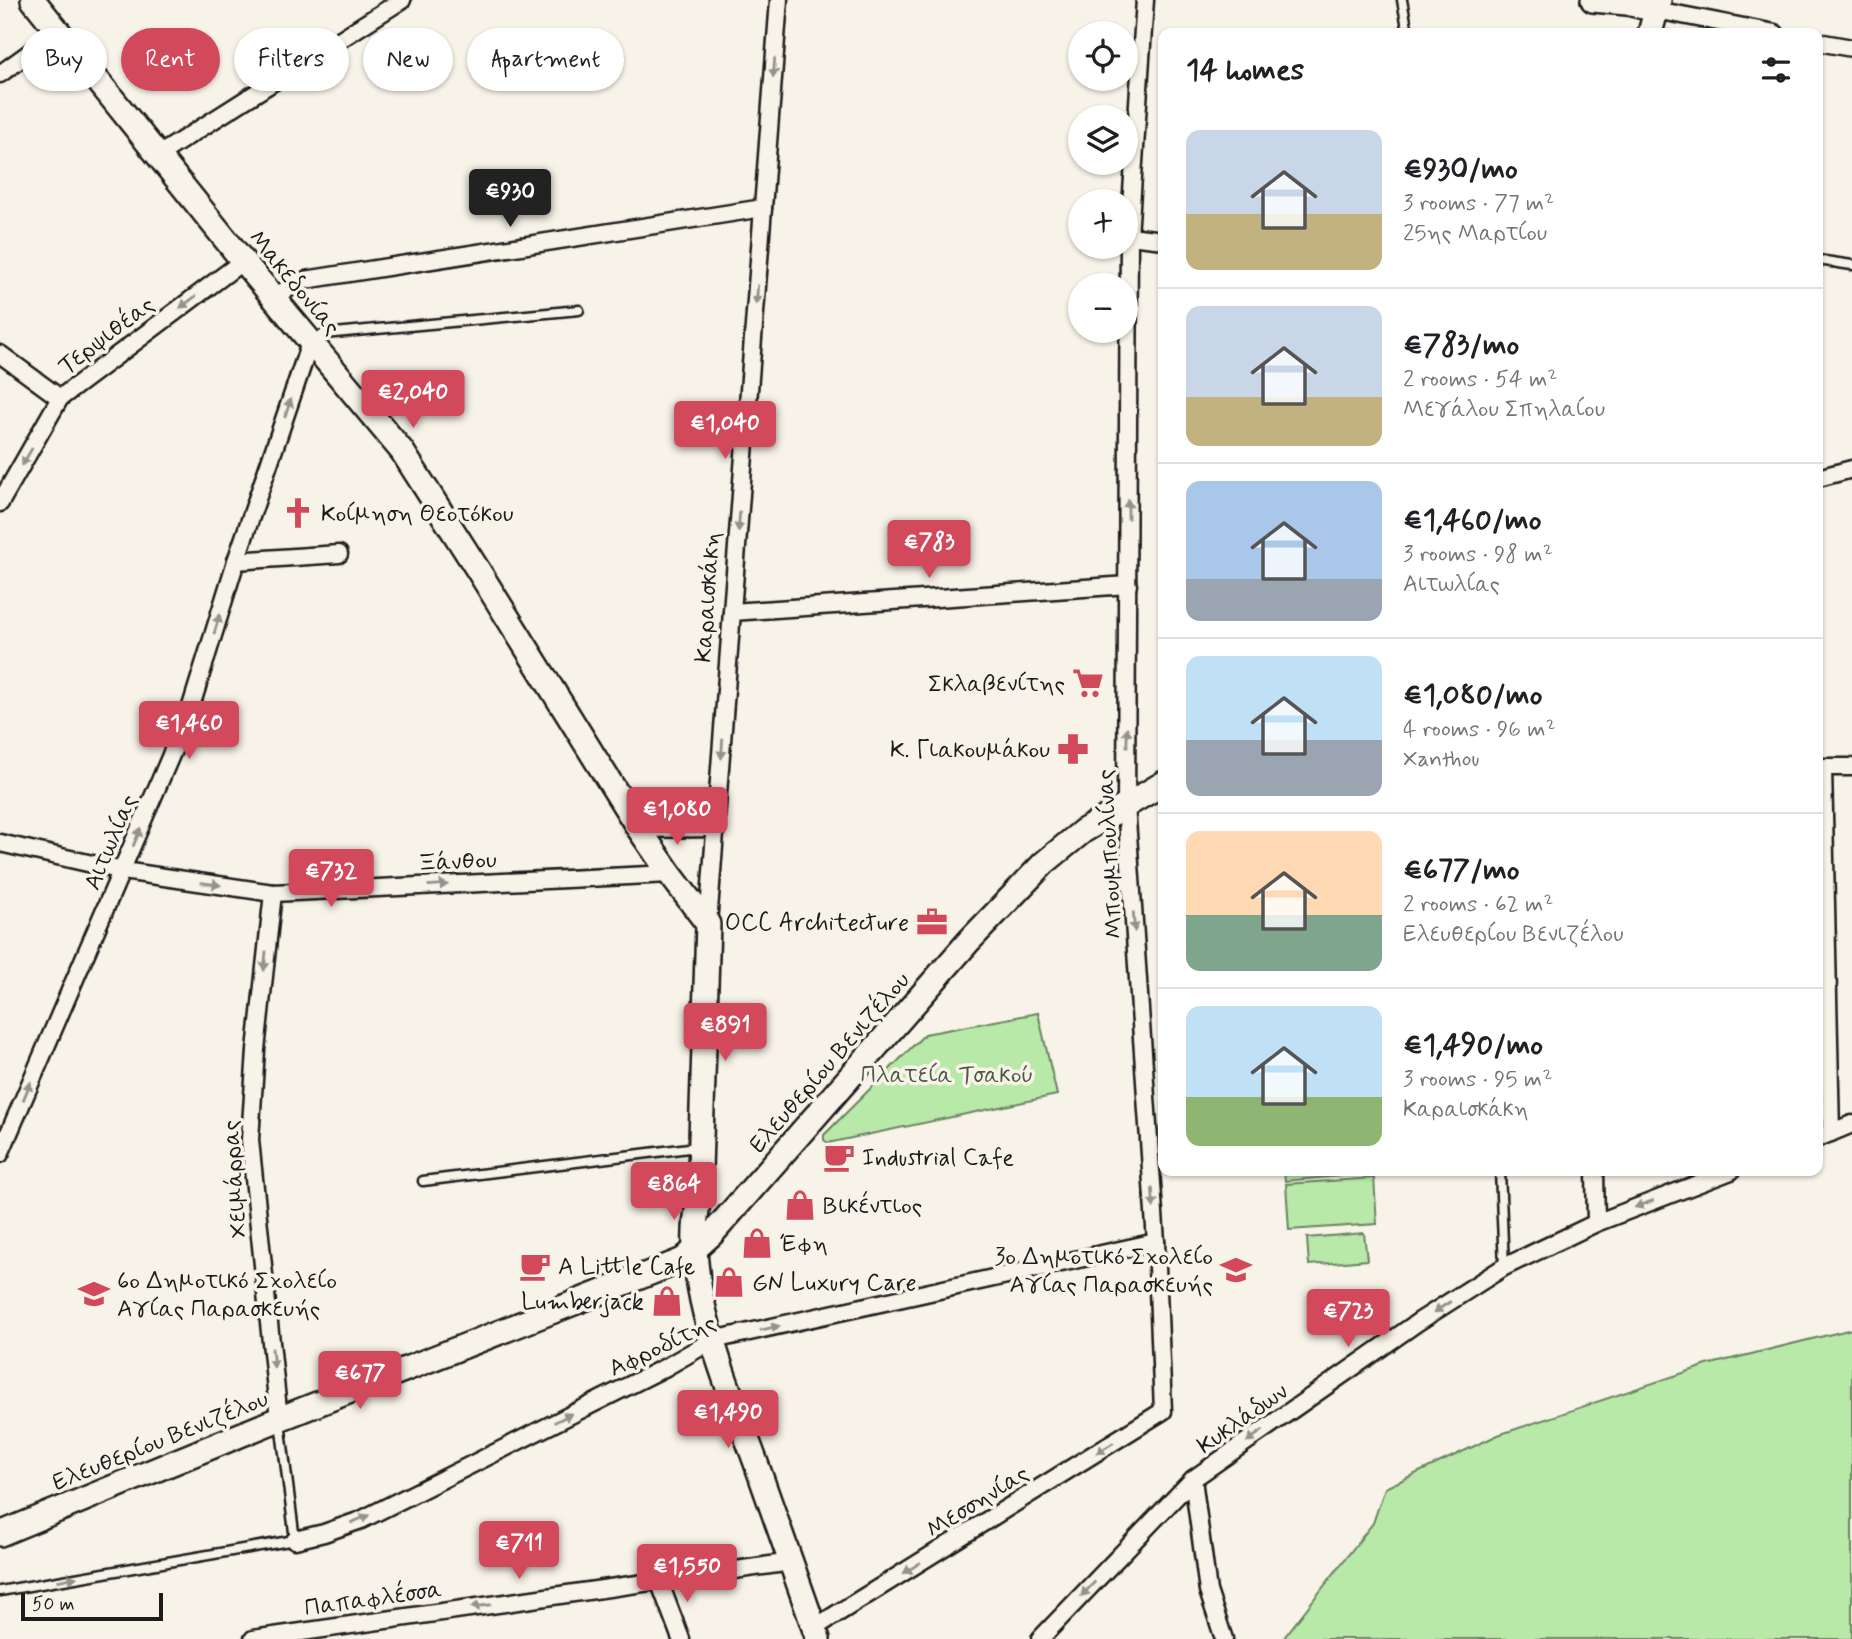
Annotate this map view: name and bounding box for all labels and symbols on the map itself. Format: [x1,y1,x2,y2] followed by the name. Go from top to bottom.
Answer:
[768,57,779,79] one-way arrow
[469,170,551,229] pin: €930
[241,224,347,342] street label: Μακεδονίας
[751,284,762,306] one-way arrow
[52,289,161,382] street label: Τερψιθέας
[179,295,197,309] one-way arrow
[356,370,470,430] pin: €2,040
[283,398,294,419] one-way arrow
[668,402,782,461] pin: €1,040
[21,447,33,466] one-way arrow
[281,496,315,530] church icon: Κοίμηση Θεοτόκου
[1122,498,1134,520] one-way arrow
[321,499,514,530] place label: Κοίμηση Θεοτόκου
[733,511,744,533] one-way arrow
[888,520,970,580] pin: €783
[688,531,729,664] street label: Καραισκάκη
[212,614,222,635] one-way arrow
[1071,666,1105,700] supermarket icon: Σκλαβενίτης
[928,669,1065,700] place label: Σκλαβενίτης
[132,702,246,761] pin: €1,460
[1121,726,1133,748] one-way arrow
[1056,732,1090,766] pharmacy icon: Κ. Γιακουμάκου
[890,735,1050,766] place label: Κ. Γιακουμάκου
[716,738,727,760] one-way arrow
[1091,768,1130,940] street label: Μπουμπουλίνας
[620,788,734,847] pin: €1,080
[77,790,145,895] street label: Αιτωλίας
[132,827,143,848] one-way arrow
[417,845,498,880] street label: Ξάνθου
[290,850,372,909] pin: €732
[200,879,222,890] one-way arrow
[427,880,449,891] one-way arrow
[915,905,949,939] office icon: OCC Architecture
[725,908,909,939] place label: OCC Architecture
[1129,911,1140,933] one-way arrow
[260,950,271,972] one-way arrow
[742,965,917,1160] street label: Ελευθερίου Βενιζέλου
[684,1004,766,1063] pin: €891
[861,1060,1033,1091] park label: Πλατεία Τσακού
[21,1081,33,1101] one-way arrow
[216,1119,255,1239] street label: Χειμάρρας
[822,1140,856,1174] cafe icon: Industrial Cafe
[862,1143,1014,1174] place label: Industrial Cafe
[633,1162,715,1222] pin: €864
[1148,1187,1159,1209] one-way arrow
[783,1188,817,1222] shop icon: Βικέντιος
[823,1190,922,1222] place label: Βικέντιος
[1634,1199,1655,1210] one-way arrow
[740,1226,774,1260] shop icon: Έφη
[780,1229,828,1260] place label: Έφη
[994,1242,1213,1301] place label: 3ο Δημοτικό Σχολείο Αγίας Παρασκευής
[518,1249,552,1283] cafe icon: A Little Cafe
[558,1252,695,1283] place label: A Little Cafe
[1219,1253,1253,1287] school or university icon: 3ο Δημοτικό Σχολείο Αγίας Παρασκευής
[712,1265,746,1299] shop icon: GN Luxury Care
[117,1266,337,1325] place label: 6ο Δημοτικό Σχολείο Αγίας Παρασκευής
[752,1268,916,1299] place label: GN Luxury Care
[77,1277,111,1311] school or university icon: 6ο Δημοτικό Σχολείο Αγίας Παρασκευής
[650,1284,684,1318] shop icon: Lumberjack
[521,1287,644,1318] place label: Lumberjack
[1307,1290,1389,1349] pin: €723
[1433,1300,1452,1313] one-way arrow
[604,1308,721,1385] street label: Αφροδίτης
[759,1322,781,1333] one-way arrow
[268,1347,279,1369] one-way arrow
[319,1352,401,1411] pin: €677
[1191,1377,1294,1462] street label: Κυκλάδων
[48,1383,273,1499] street label: Ελευθερίου Βενιζέλου
[671,1390,785,1450] pin: €1,490
[553,1413,573,1424] one-way arrow
[1246,1429,1264,1443] one-way arrow
[1095,1441,1115,1454] one-way arrow
[921,1459,1035,1546] street label: Μεσσηνίας
[349,1514,370,1525] one-way arrow
[478,1522,560,1581] pin: €711
[630,1544,744,1604] pin: €1,550
[902,1562,922,1575] one-way arrow
[56,1573,78,1584] one-way arrow
[302,1574,444,1624] street label: Παπαφλέσσα
[1080,1580,1096,1598] one-way arrow
[21,1590,163,1622] scale bar
[469,1600,491,1611] one-way arrow

